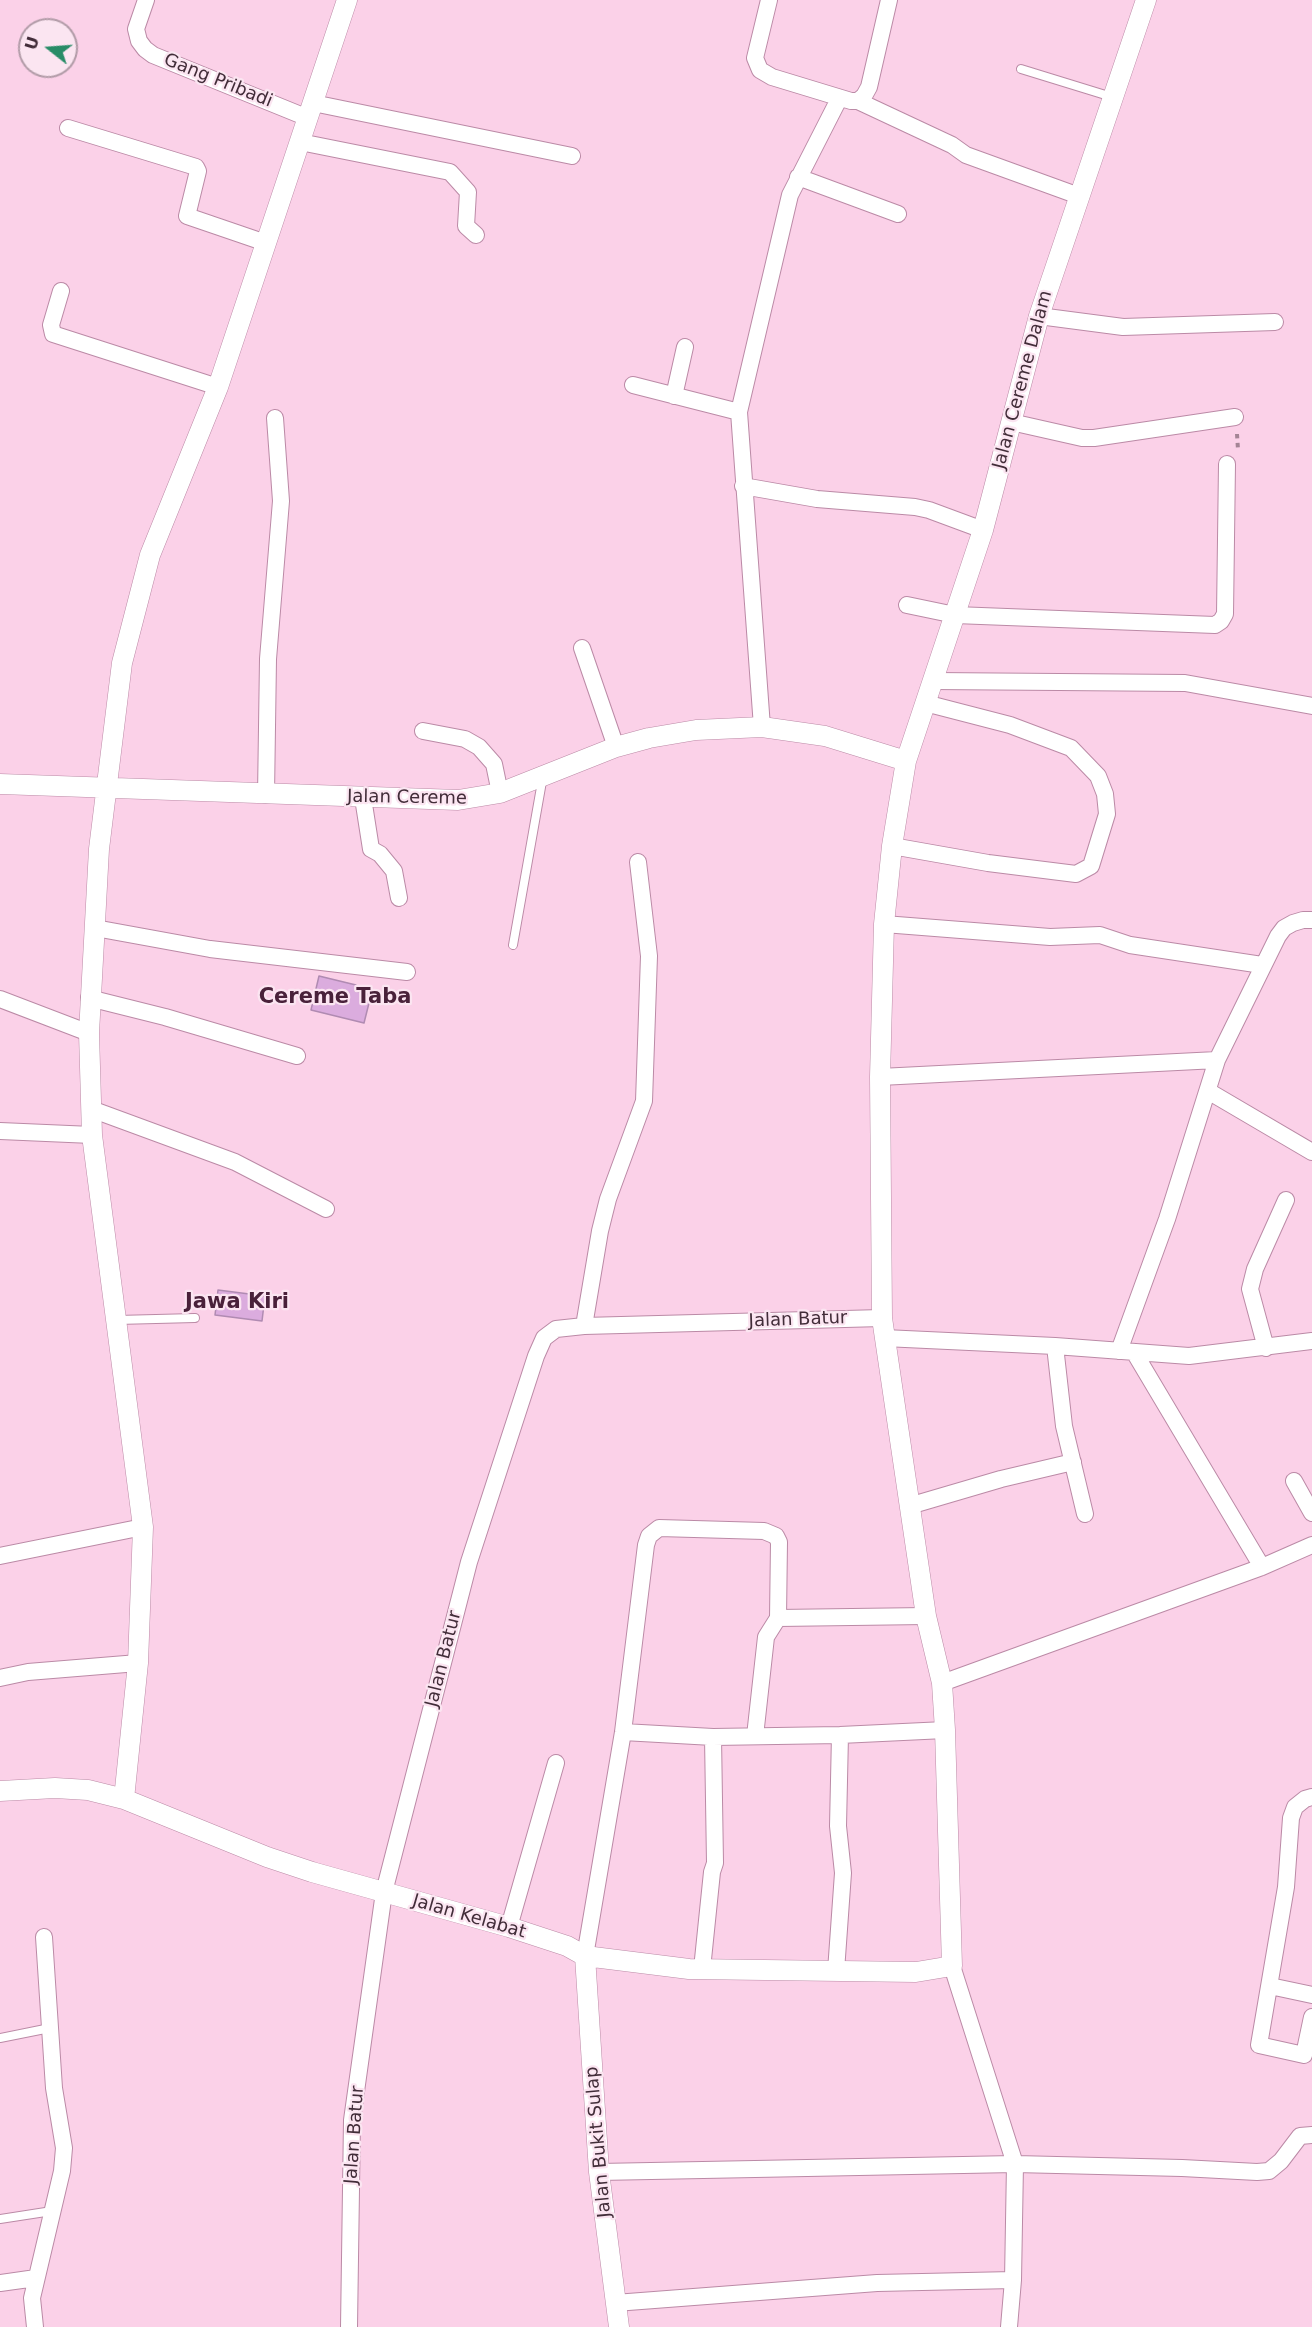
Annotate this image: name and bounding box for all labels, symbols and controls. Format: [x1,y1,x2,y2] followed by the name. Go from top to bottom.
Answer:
[18,18,78,78] north arrow
[21,34,43,52] text: U
[160,49,276,113] street label: Gang Pribadi
[989,288,1057,472] street label: Jalan Cereme Dalam
[347,786,467,810] street label: Jalan Cereme
[259,985,411,1011] district label: Cereme Taba
[185,1290,289,1316] district label: Jawa Kiri
[748,1307,848,1333] street label: Jalan Batur
[422,1608,466,1710] street label: Jalan Batur
[410,1890,528,1944] street label: Jalan Kelabat
[582,2065,616,2219] street label: Jalan Bukit Sulap
[341,2085,369,2185] street label: Jalan Batur

